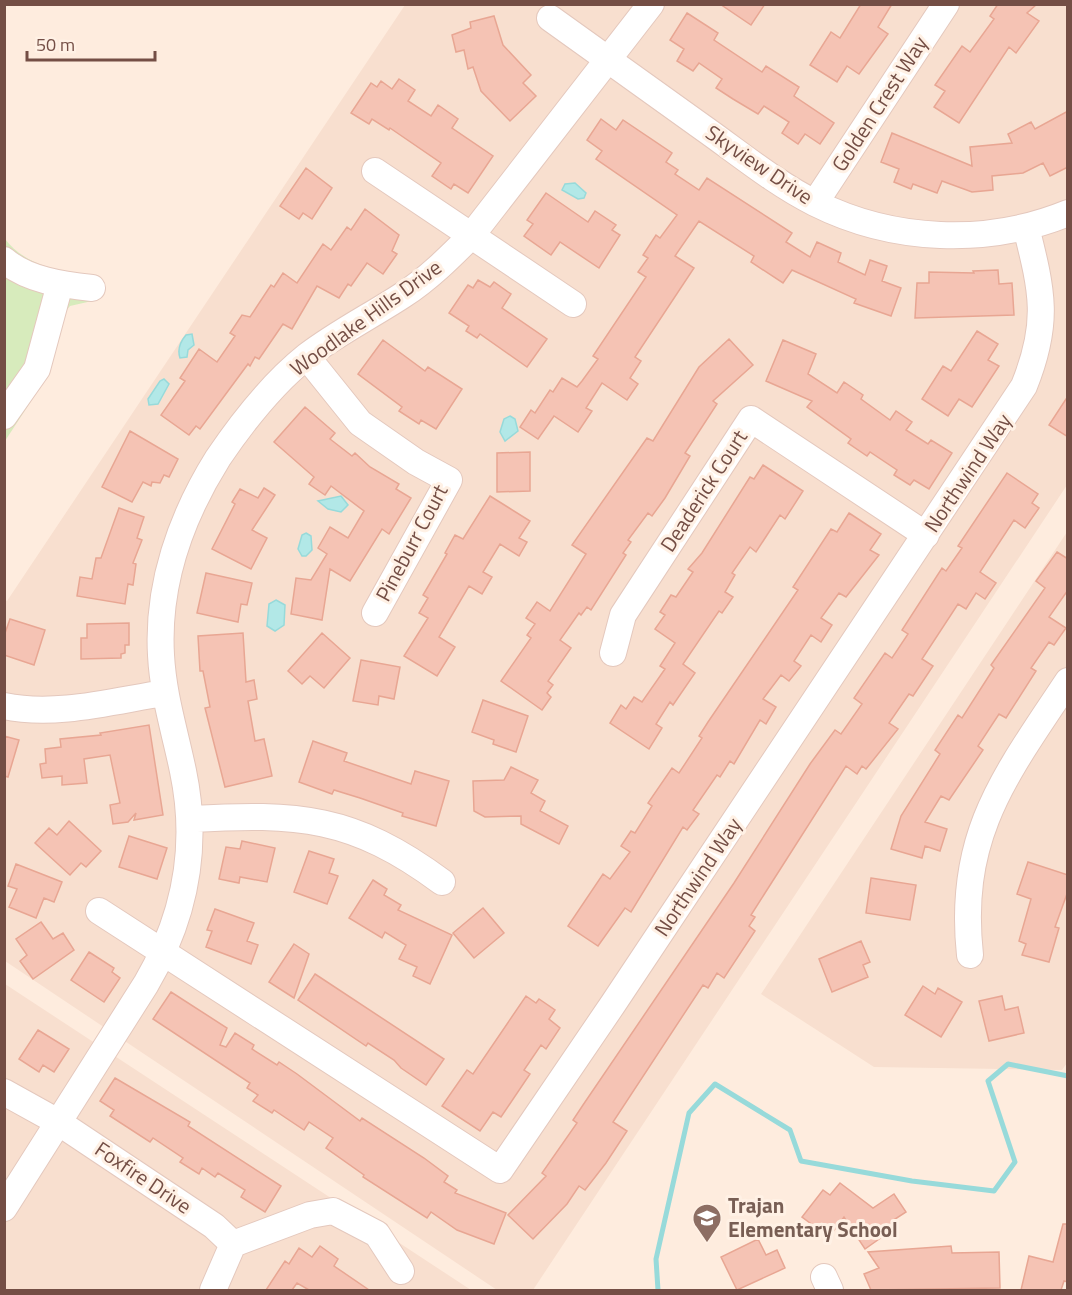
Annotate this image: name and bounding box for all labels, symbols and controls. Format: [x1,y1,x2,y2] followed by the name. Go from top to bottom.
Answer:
[27,24,154,62] scale bar
[823,29,935,178] street label: Golden Crest Way
[36,31,75,58] text: 50 m
[699,116,820,212] street label: Skyview Drive
[283,251,448,383] street label: Woodlake Hills Drive
[915,407,1019,538] street label: Northwind Way
[652,422,755,558] street label: Deaderick Court
[367,478,456,607] street label: Pineburr Court
[645,811,749,942] street label: Northwind Way
[89,1133,198,1221] street label: Foxfire Drive
[728,1189,898,1245] place label: Trajan Elementary School
[691,1202,723,1244] school or university icon: Trajan Elementary School

